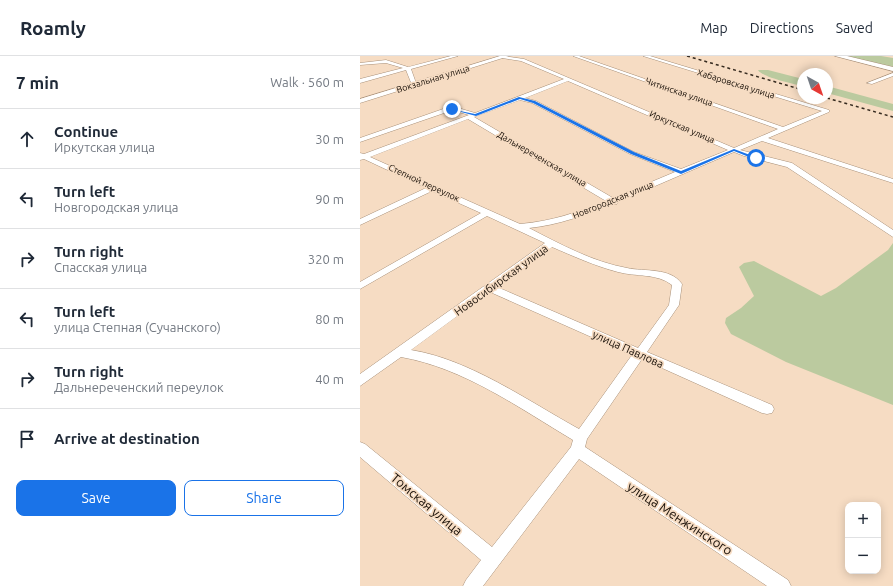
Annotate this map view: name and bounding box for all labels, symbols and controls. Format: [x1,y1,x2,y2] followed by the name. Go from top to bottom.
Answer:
[20,17,86,39] text: Roamly
[700,20,728,36] text: Map
[750,20,814,36] text: Directions
[836,20,873,36] text: Saved
[395,63,471,95] street label: Вокзальная улица
[696,67,776,101] street label: Хабаровская улица
[797,68,833,104] north arrow
[16,73,59,92] text: 7 min
[270,75,344,89] text: Walk · 560 m
[644,76,714,108] street label: Читинская улица
[443,100,461,118] route end
[648,109,716,145] street label: Иркутская улица
[54,123,118,140] text: Continue
[16,128,38,150] icon: ahead
[496,129,588,189] street label: Дальнереченская улица
[315,132,344,146] text: 30 m
[54,140,155,154] text: Иркутская улица
[747,149,765,167] route start
[387,162,461,204] street label: Степной переулок
[571,179,655,221] street label: Новгородская улица
[54,183,115,200] text: Turn left
[16,188,38,210] icon: left
[315,192,344,206] text: 90 m
[54,200,178,214] text: Новгородская улица
[452,242,550,318] street label: Новосибирская улица
[54,243,124,260] text: Turn right
[16,248,38,270] icon: right
[308,252,344,266] text: 320 m
[54,260,147,274] text: Спасская улица
[54,303,115,320] text: Turn left
[16,308,38,330] icon: left
[315,312,344,326] text: 80 m
[54,320,221,334] text: улица Степная (Сучанского)
[591,328,665,370] street label: улица Павлова
[54,363,124,380] text: Turn right
[16,368,38,390] icon: right
[315,372,344,386] text: 40 m
[54,380,224,394] text: Дальнереченский переулок
[16,428,38,450] icon: arrive
[54,430,200,447] text: Arrive at destination
[389,470,465,538] street label: Томская улица
[625,479,735,557] street label: улица Менжинского
[16,480,176,516] button: Save
[184,480,344,516] button: Share
[845,502,881,574] map controls
[845,502,881,538] button: +
[845,538,881,574] button: −

